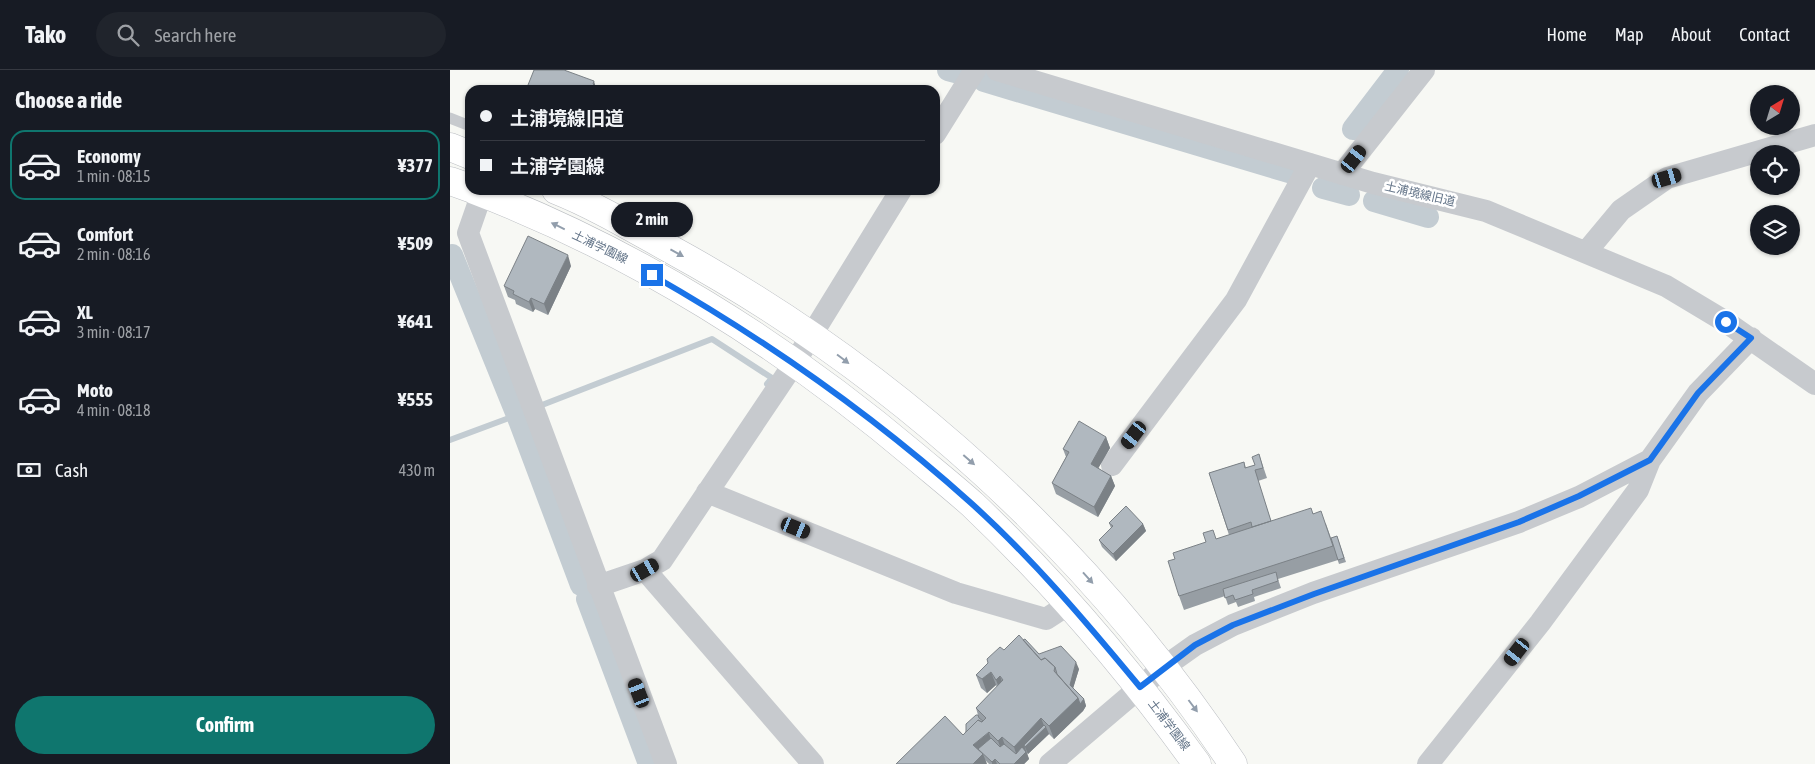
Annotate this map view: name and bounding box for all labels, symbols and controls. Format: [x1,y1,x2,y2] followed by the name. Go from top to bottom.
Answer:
[96,12,446,57] search box
[25,21,66,48] text: Tako
[114,21,142,49] icon: search
[154,24,236,46] text: Search here
[1547,24,1587,45] text: Home
[1615,24,1644,45] text: Map
[1672,24,1711,45] text: About
[1739,24,1790,45] text: Contact
[1750,85,1800,135] north arrow
[1750,85,1800,255] map controls
[15,87,122,113] text: Choose a ride
[510,107,624,129] text: 土浦境線旧道
[17,143,62,188] icon: car
[1338,143,1369,175] car
[77,145,141,167] text: Economy
[1750,145,1800,195] button: locate
[398,154,433,176] text: ¥377
[510,155,605,177] text: 土浦学園線
[77,167,150,185] text: 1 min · 08:15
[1650,167,1683,189] car
[1383,179,1457,209] street label: 土浦境線旧道
[611,202,693,238] callout: 2 min
[1750,205,1800,255] button: layers
[636,210,668,228] text: 2 min
[17,221,62,266] icon: car
[551,222,565,230] one-way arrow
[77,223,133,245] text: Comfort
[570,228,630,266] street label: 土浦学園線
[398,232,433,254] text: ¥509
[77,245,150,263] text: 2 min · 08:16
[670,248,683,257] one-way arrow
[641,264,663,286] route end
[17,299,62,344] icon: car
[77,301,93,323] text: XL
[398,310,433,332] text: ¥641
[1715,311,1737,333] route start
[77,323,150,341] text: 3 min · 08:17
[836,353,849,364] one-way arrow
[17,377,62,422] icon: car
[77,379,113,401] text: Moto
[398,388,433,410] text: ¥555
[77,401,150,419] text: 4 min · 08:18
[1118,419,1149,451] car
[963,455,976,466] one-way arrow
[15,456,43,484] icon: cash
[55,459,88,481] text: Cash
[399,461,435,479] text: 430 m
[779,515,812,541] car
[628,556,661,584] car
[1083,572,1094,585] one-way arrow
[1501,636,1532,668] car
[626,676,651,710] car
[15,696,435,754] button: Confirm
[1145,697,1193,753] street label: 土浦学園線
[1188,699,1198,713] one-way arrow

